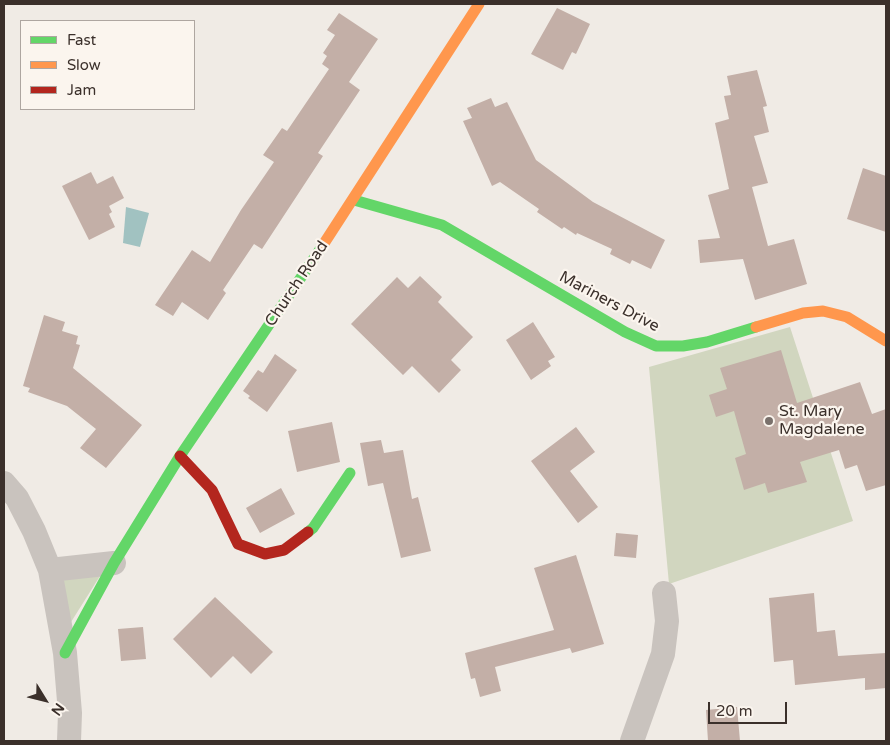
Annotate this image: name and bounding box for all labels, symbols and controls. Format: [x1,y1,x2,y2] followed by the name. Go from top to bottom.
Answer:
[20,20,195,110] legend
[67,31,96,49] text: Fast
[67,56,101,74] text: Slow
[67,81,96,99] text: Jam
[261,238,333,330] street label: Church Road
[556,268,662,336] street label: Mariners Drive
[779,402,864,440] place label: St. Mary Magdalene
[763,415,775,427] marker: St. Mary Magdalene
[20,675,70,725] north arrow
[710,692,789,724] scale bar
[47,700,68,719] text: N
[716,702,753,720] text: 20 m

